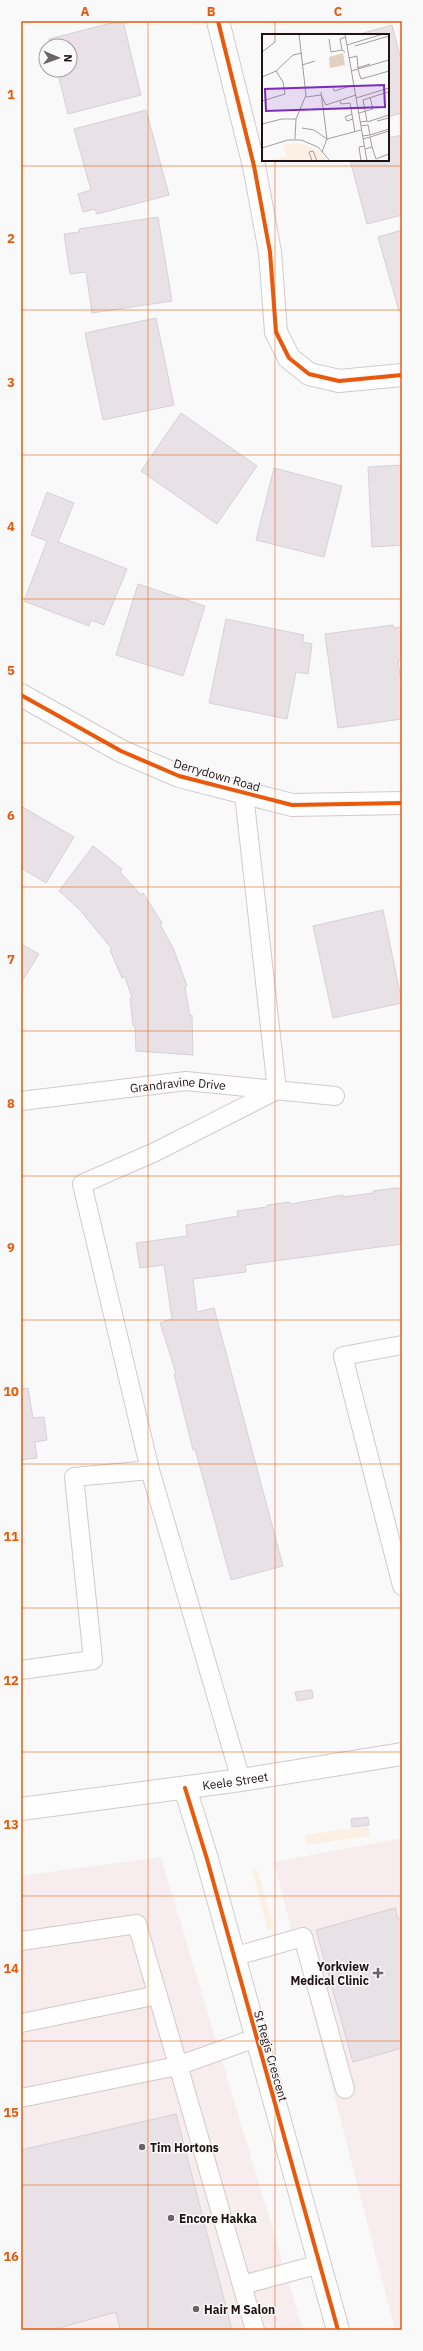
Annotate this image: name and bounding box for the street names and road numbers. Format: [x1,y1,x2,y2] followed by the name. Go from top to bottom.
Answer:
[172,755,262,795] street label: Derrydown Road
[129,1073,227,1095] street label: Grandravine Drive
[201,1768,269,1793] street label: Keele Street
[251,2009,291,2103] street label: St Regis Crescent

